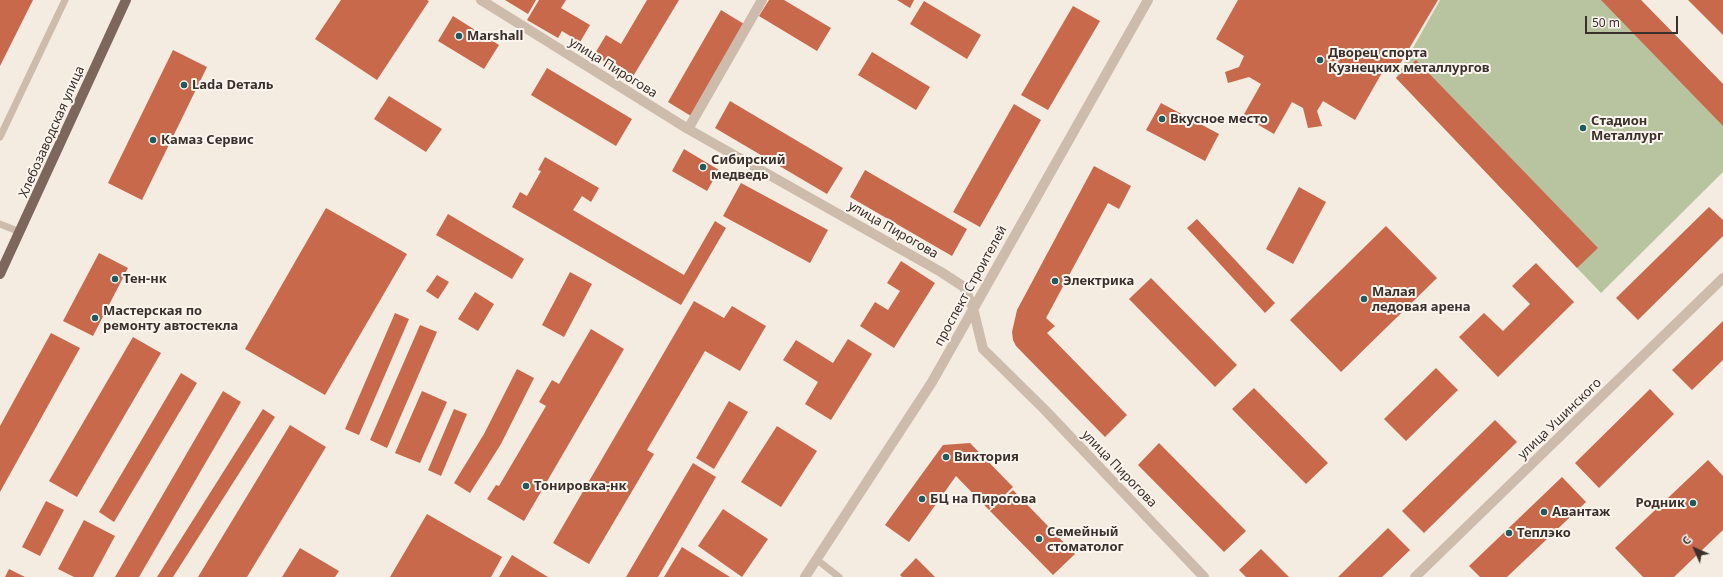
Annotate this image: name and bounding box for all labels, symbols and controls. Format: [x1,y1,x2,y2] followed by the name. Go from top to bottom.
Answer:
[1587,8,1680,34] scale bar
[1592,14,1620,31] text: 50 m
[467,28,523,44] place label: Marshall
[454,31,464,41] marker: Marshall
[566,35,660,101] street label: улица Пирогова
[1328,45,1490,76] place label: Дворец спорта Кузнецких металлургов
[1315,55,1325,65] marker: Дворец спорта Кузнецких металлургов
[16,64,88,200] street label: Хлебозаводская улица
[192,77,274,93] place label: Lada Dеталь
[179,80,189,90] marker: Lada Dеталь
[1170,111,1268,127] place label: Вкусное место
[1591,113,1663,144] place label: Стадион Металлург
[1157,114,1167,124] marker: Вкусное место
[1578,123,1588,133] marker: Стадион Металлург
[161,132,254,148] place label: Камаз Сервис
[148,135,158,145] marker: Камаз Сервис
[711,152,786,183] place label: Сибирский медведь
[698,162,708,172] marker: Сибирский медведь
[845,198,941,262] street label: улица Пирогова
[931,223,1011,349] street label: проспект Строителей
[123,271,167,287] place label: Тен-нк
[1063,273,1134,289] place label: Электрика
[110,274,120,284] marker: Тен-нк
[1050,276,1060,286] marker: Электрика
[1372,284,1471,315] place label: Малая ледовая арена
[1359,294,1369,304] marker: Малая ледовая арена
[103,303,238,334] place label: Мастерская по ремонту автостекла
[90,313,100,323] marker: Мастерская по ремонту автостекла
[1515,375,1605,463] street label: улица Ушинского
[1078,427,1160,511] street label: улица Пирогова
[954,449,1019,465] place label: Виктория
[941,452,951,462] marker: Виктория
[534,478,627,494] place label: Тонировка-нк
[521,481,531,491] marker: Тонировка-нк
[930,491,1036,507] place label: БЦ на Пирогова
[917,494,927,504] marker: БЦ на Пирогова
[1636,495,1685,511] place label: Родник
[1688,498,1698,508] marker: Родник
[1552,504,1610,520] place label: Авантаж
[1539,507,1549,517] marker: Авантаж
[1047,524,1124,555] place label: Семейный стоматолог
[1517,525,1571,541] place label: Теплэко
[1504,528,1514,538] marker: Теплэко
[1675,529,1715,569] north arrow
[1678,532,1694,548] text: С
[1034,534,1044,544] marker: Семейный стоматолог

